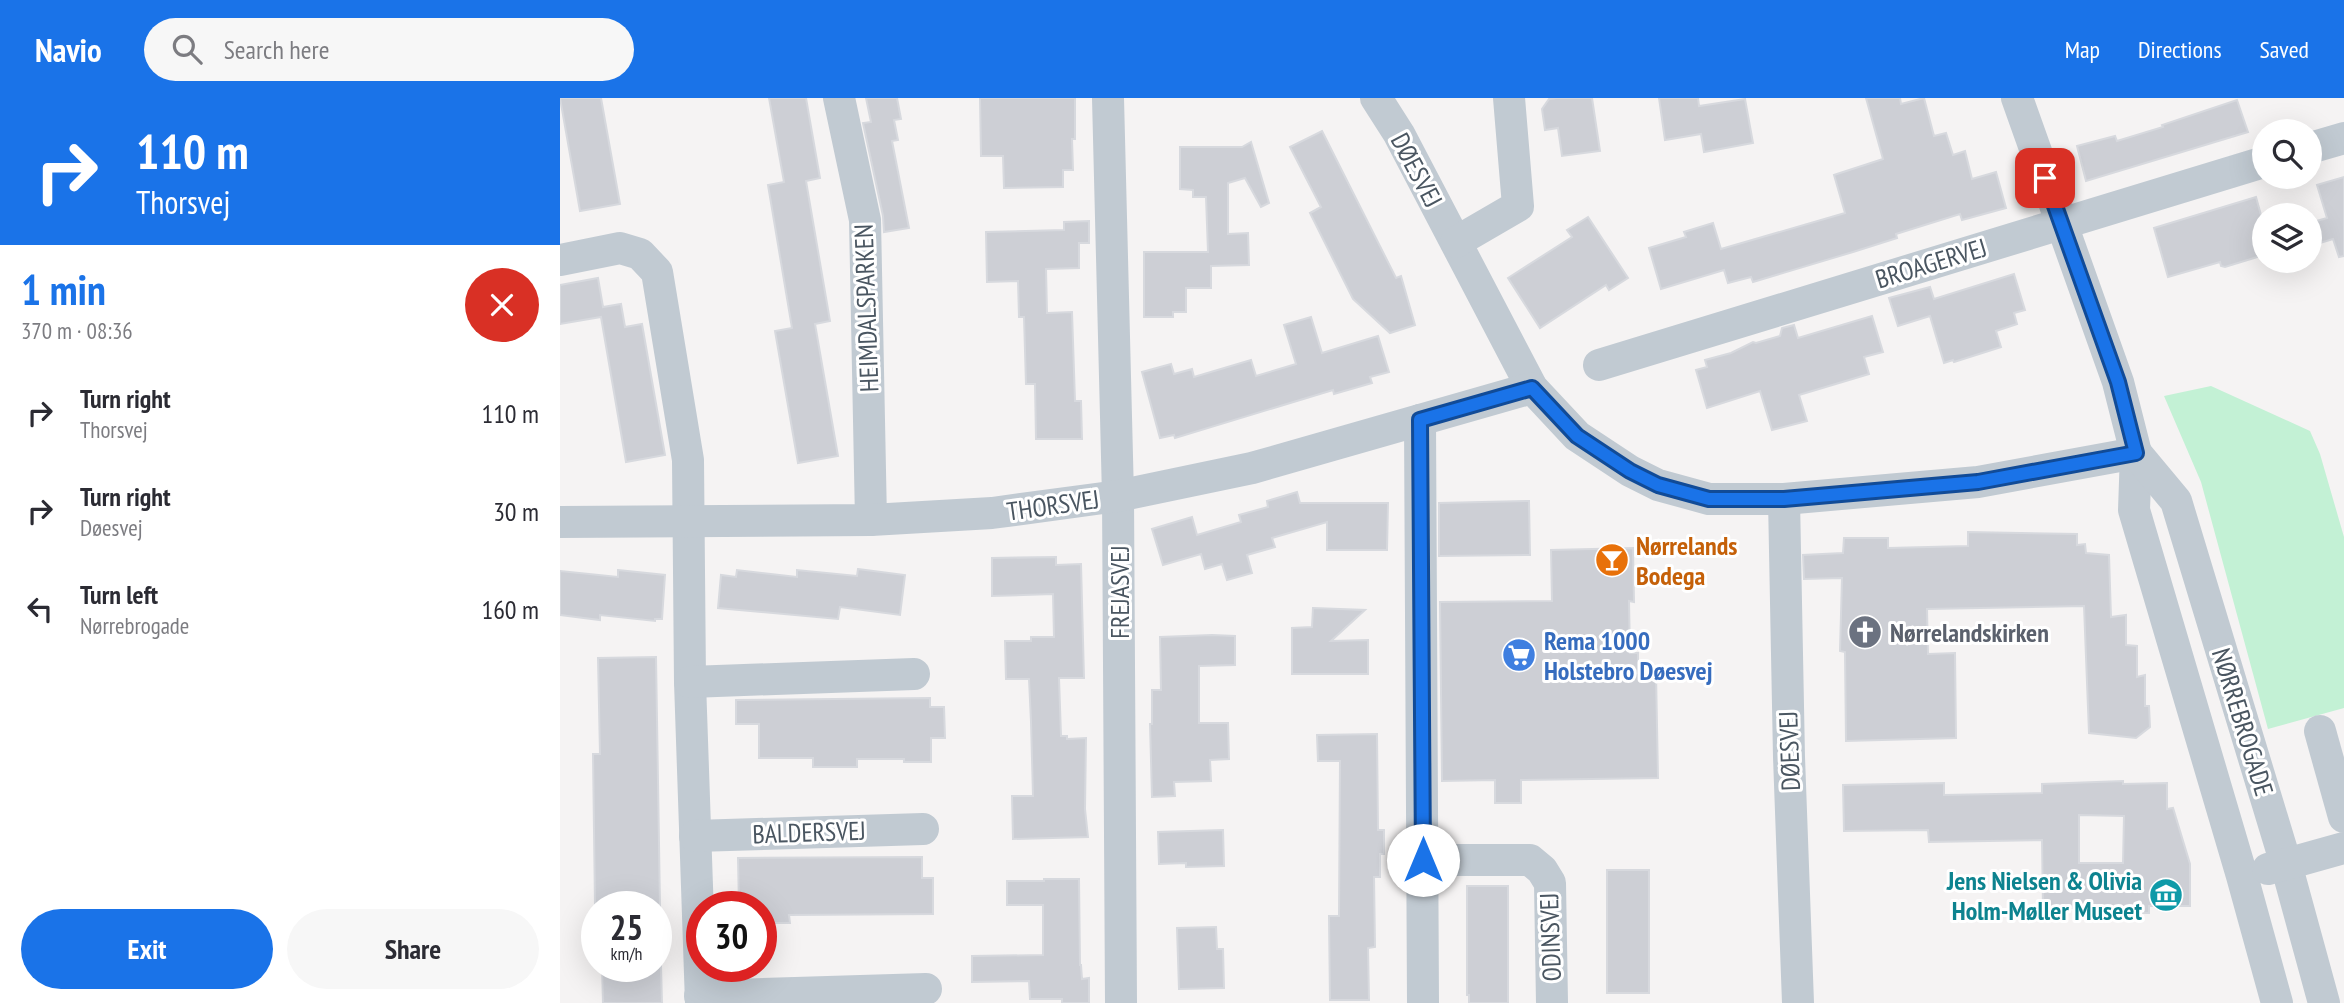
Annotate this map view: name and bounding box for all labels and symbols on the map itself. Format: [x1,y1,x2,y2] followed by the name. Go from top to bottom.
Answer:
[1384,127,1450,213] street label: DØESVEJ
[2015,148,2075,208] pin
[847,223,885,393] street label: HEIMDALSPARKEN
[1871,231,1991,295] street label: BROAGERVEJ
[1005,482,1101,528] street label: THORSVEJ
[1636,529,1737,592] place label: Nørrelands Bodega
[1593,541,1631,579] bar icon: Nørrelands Bodega
[1103,545,1136,639] street label: FREJASVEJ
[1846,613,1884,651] church icon: Nørrelandskirken
[1890,616,2049,649] place label: Nørrelandskirken
[1544,624,1713,687] place label: Rema 1000 Holstebro Døesvej
[1500,636,1538,674] supermarket icon: Rema 1000 Holstebro Døesvej
[2205,644,2281,800] street label: NØRREBROGADE
[1771,711,1807,791] street label: DØESVEJ
[752,814,866,850] street label: BALDERSVEJ
[1386,823,1460,897] position arrow
[1946,864,2142,927] place label: Jens Nielsen & Olivia Holm-Møller Museet
[2147,876,2185,914] museum icon: Jens Nielsen & Olivia Holm-Møller Museet
[686,891,777,982] speed limit sign: 30
[1532,892,1568,982] street label: ODINSVEJ

